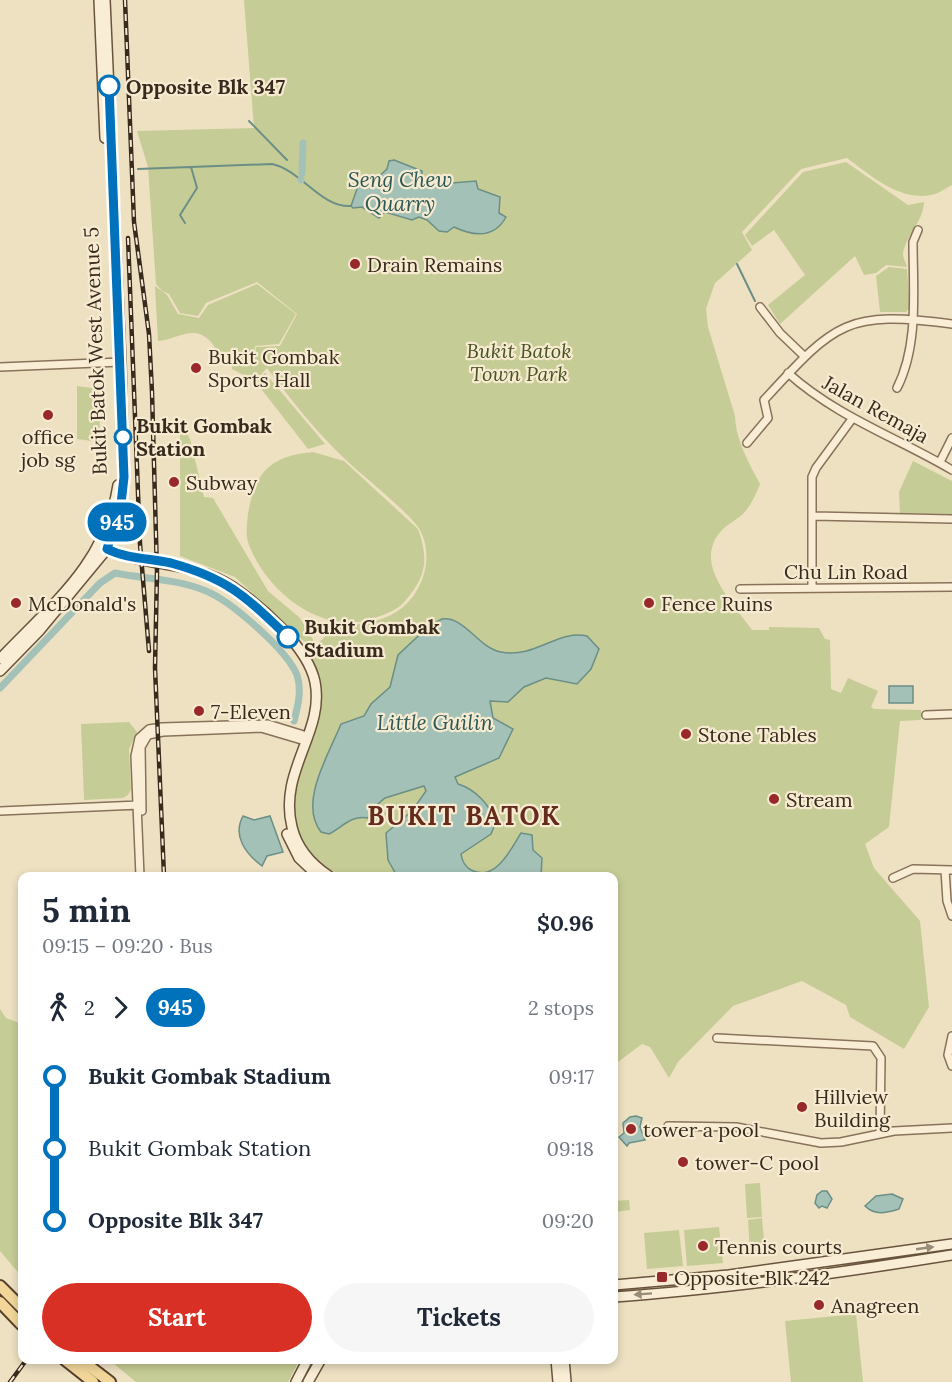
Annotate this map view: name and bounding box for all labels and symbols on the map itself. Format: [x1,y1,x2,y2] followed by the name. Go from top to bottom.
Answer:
[126,74,285,99] place label: Opposite Blk 347
[98,75,120,97] marker: Opposite Blk 347
[348,166,452,217] water label: Seng Chew Quarry
[78,227,112,475] street label: Bukit Batok West Avenue 5
[367,252,502,277] place label: Drain Remains
[348,257,362,271] marker: Drain Remains
[466,338,572,386] park label: Bukit Batok Town Park
[208,344,340,392] place label: Bukit Gombak Sports Hall
[189,361,203,375] marker: Bukit Gombak Sports Hall
[818,369,934,448] street label: Jalan Remaja
[41,408,55,422] marker: office job sg
[136,413,272,461] place label: Bukit Gombak Station
[19,424,76,472] place label: office job sg
[114,428,132,446] marker: Bukit Gombak Station
[186,470,258,495] place label: Subway
[167,475,181,489] marker: Subway
[82,502,152,542] line badge: 945
[784,559,908,584] street label: Chu Lin Road
[28,591,136,616] place label: McDonald's
[661,591,773,616] place label: Fence Ruins
[9,596,23,610] marker: McDonald's
[642,596,656,610] marker: Fence Ruins
[304,614,440,662] place label: Bukit Gombak Stadium
[277,626,299,648] marker: Bukit Gombak Stadium
[211,699,291,724] place label: 7-Eleven
[192,704,206,718] marker: 7-Eleven
[377,709,493,736] water label: Little Guilin
[698,722,817,747] place label: Stone Tables
[679,727,693,741] marker: Stone Tables
[786,787,853,812] place label: Stream
[767,792,781,806] marker: Stream
[367,799,561,832] district label: BUKIT BATOK
[814,1084,891,1132] place label: Hillview Building
[795,1100,809,1114] marker: Hillview Building
[643,1117,759,1142] place label: tower a pool
[624,1122,638,1136] marker: tower a pool
[695,1150,819,1175] place label: tower-C pool
[676,1155,690,1169] marker: tower-C pool
[715,1234,842,1259] place label: Tennis courts
[696,1239,710,1253] marker: Tennis courts
[916,1243,935,1252] one-way arrow
[674,1265,830,1290] place label: Opposite Blk 242
[655,1270,669,1284] marker: Opposite Blk 242
[634,1290,653,1299] one-way arrow
[830,1293,919,1318] place label: Anagreen
[812,1298,826,1312] marker: Anagreen

